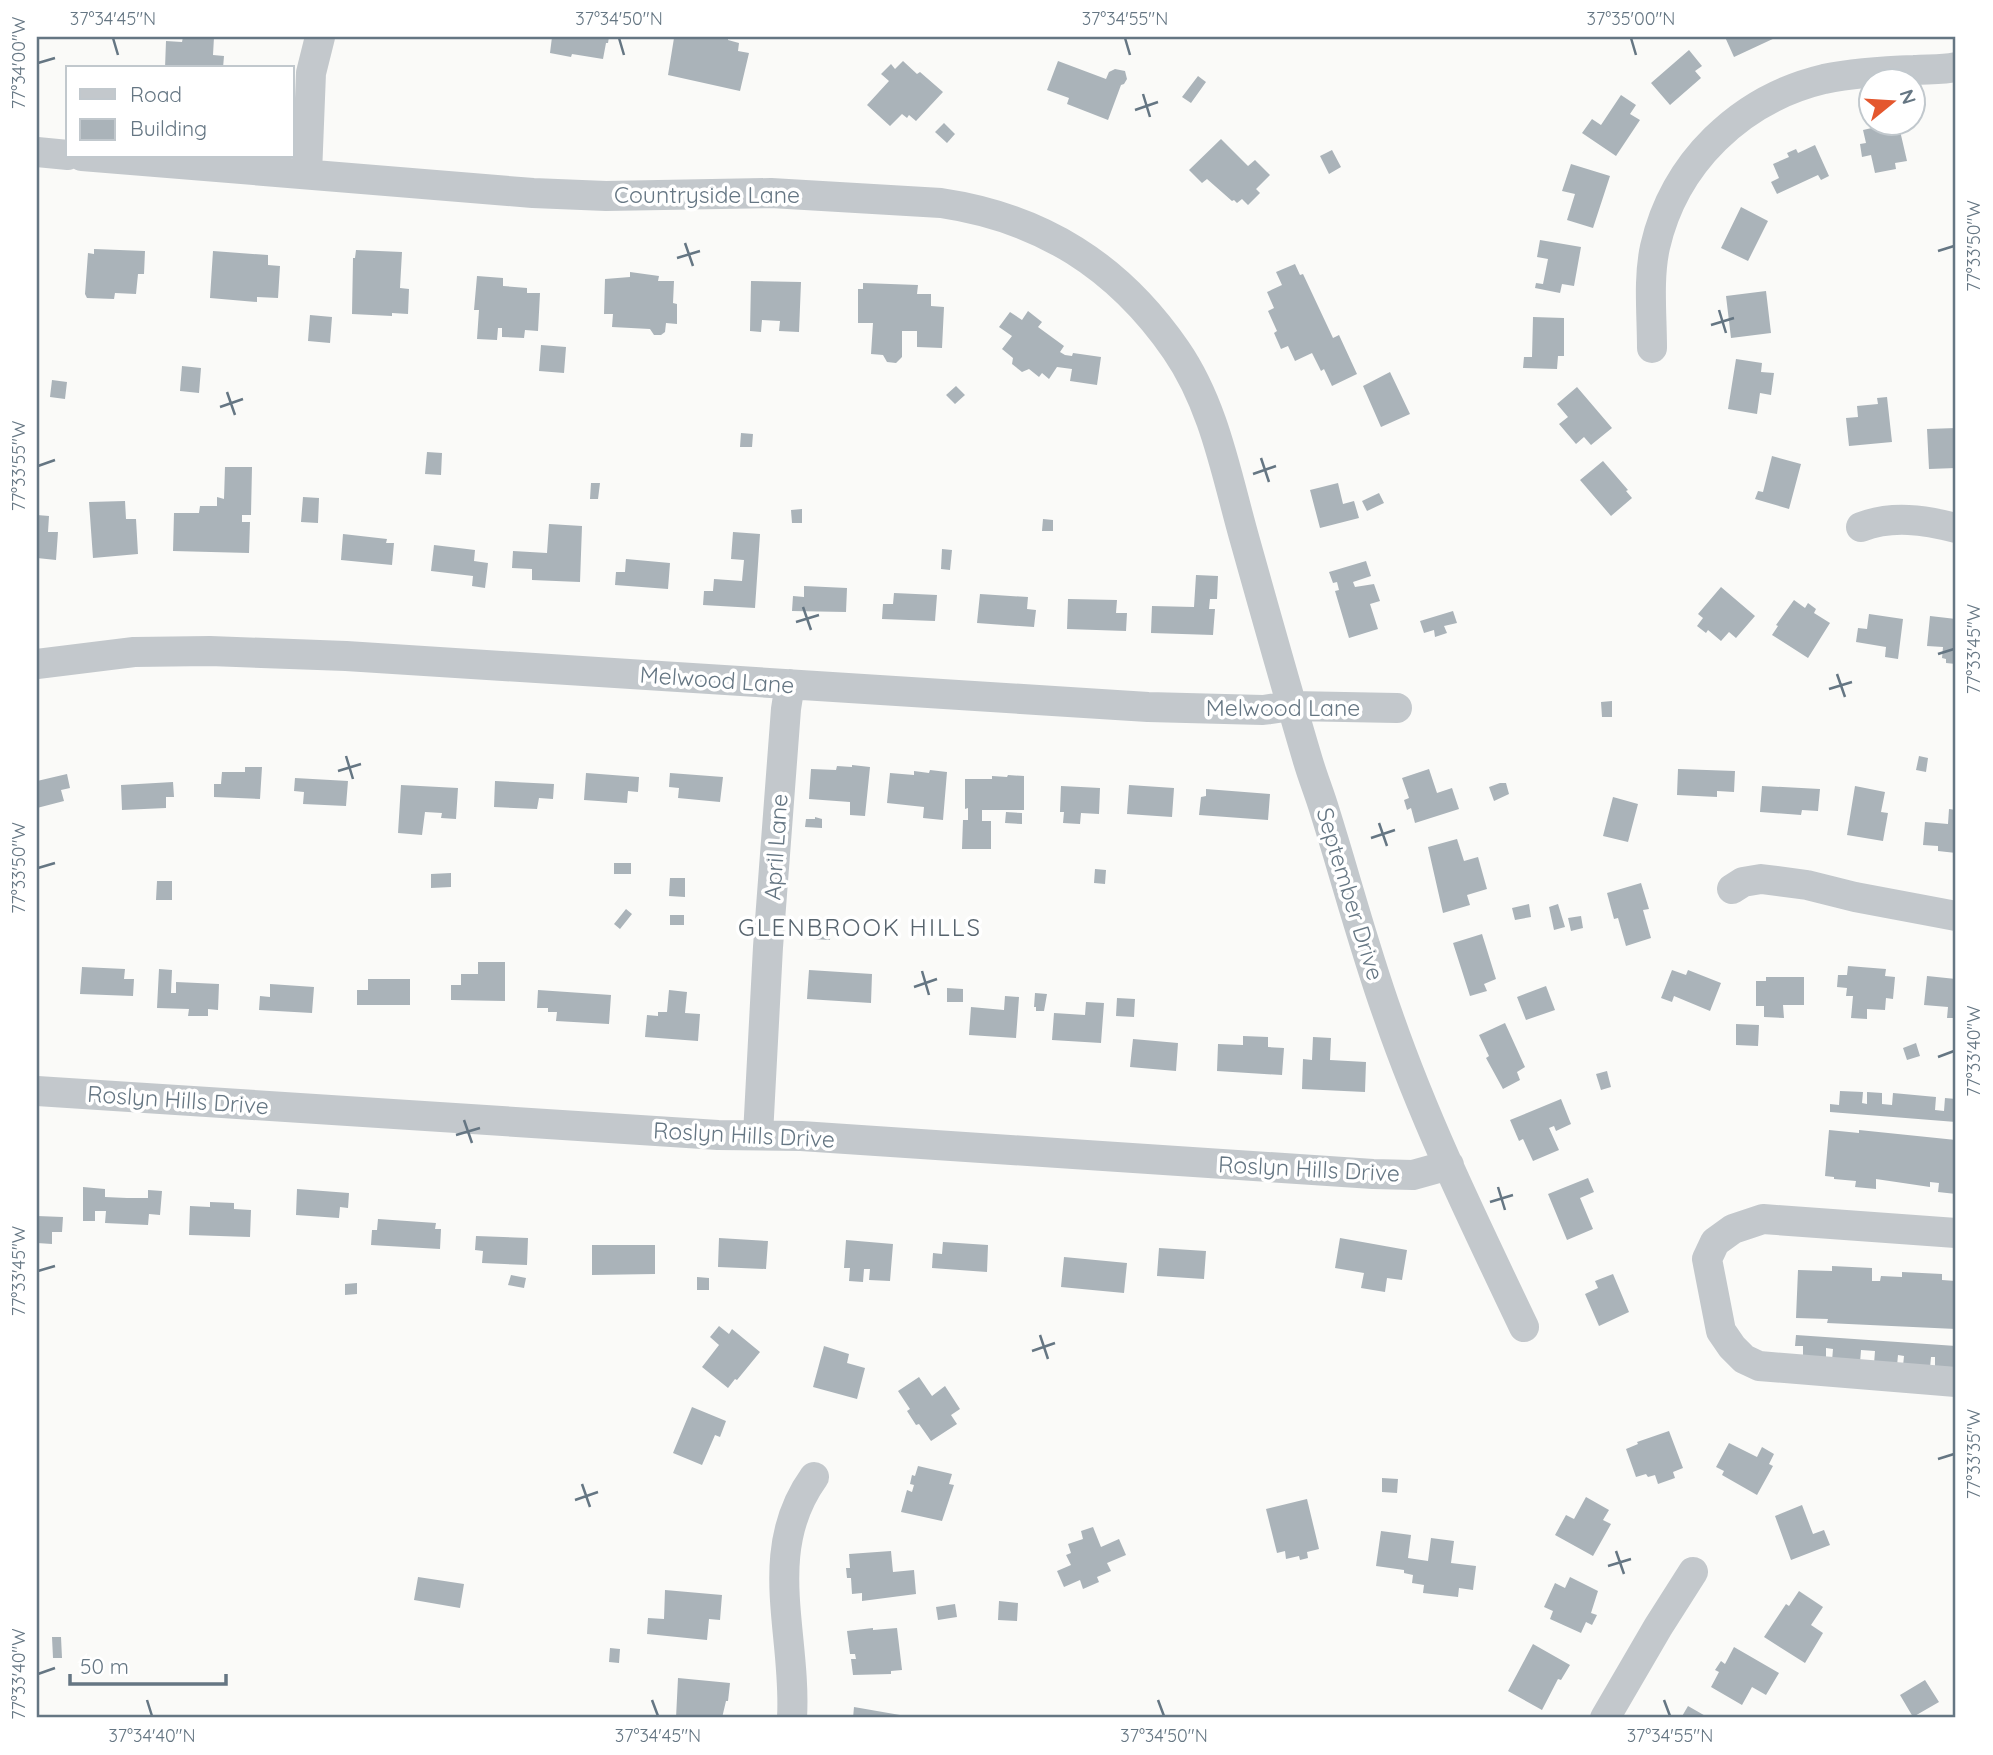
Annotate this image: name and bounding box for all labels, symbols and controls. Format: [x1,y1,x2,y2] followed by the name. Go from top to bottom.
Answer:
[70,7,156,30] text: 37°34'45"N
[575,7,663,30] text: 37°34'50"N
[1082,7,1168,30] text: 37°34'55"N
[1587,7,1675,30] text: 37°35'00"N
[7,17,30,109] text: 77°34'00"W
[66,66,294,158] legend
[1856,66,1926,136] north arrow
[130,81,182,107] text: Road
[1895,86,1922,107] text: N
[130,115,207,141] text: Building
[614,180,800,209] street label: Countryside Lane
[1962,200,1985,292] text: 77°33'50"W
[7,421,30,511] text: 77°33'55"W
[1962,604,1985,694] text: 77°33'45"W
[639,660,795,699] street label: Melwood Lane
[1206,693,1360,722] street label: Melwood Lane
[757,793,794,901] street label: April Lane
[1310,804,1391,984] street label: September Drive
[7,822,30,914] text: 77°33'50"W
[738,912,982,942] district label: GLENBROOK HILLS
[1962,1005,1985,1097] text: 77°33'40"W
[86,1079,270,1120] street label: Roslyn Hills Drive
[652,1115,836,1154] street label: Roslyn Hills Drive
[1217,1149,1401,1188] street label: Roslyn Hills Drive
[7,1226,30,1316] text: 77°33'45"W
[1962,1409,1985,1499] text: 77°33'35"W
[7,1628,30,1720] text: 77°33'40"W
[70,1643,226,1687] scale bar
[80,1653,129,1679] text: 50 m
[108,1724,196,1747] text: 37°34'40"N
[615,1724,701,1747] text: 37°34'45"N
[1120,1724,1208,1747] text: 37°34'50"N
[1627,1724,1713,1747] text: 37°34'55"N

